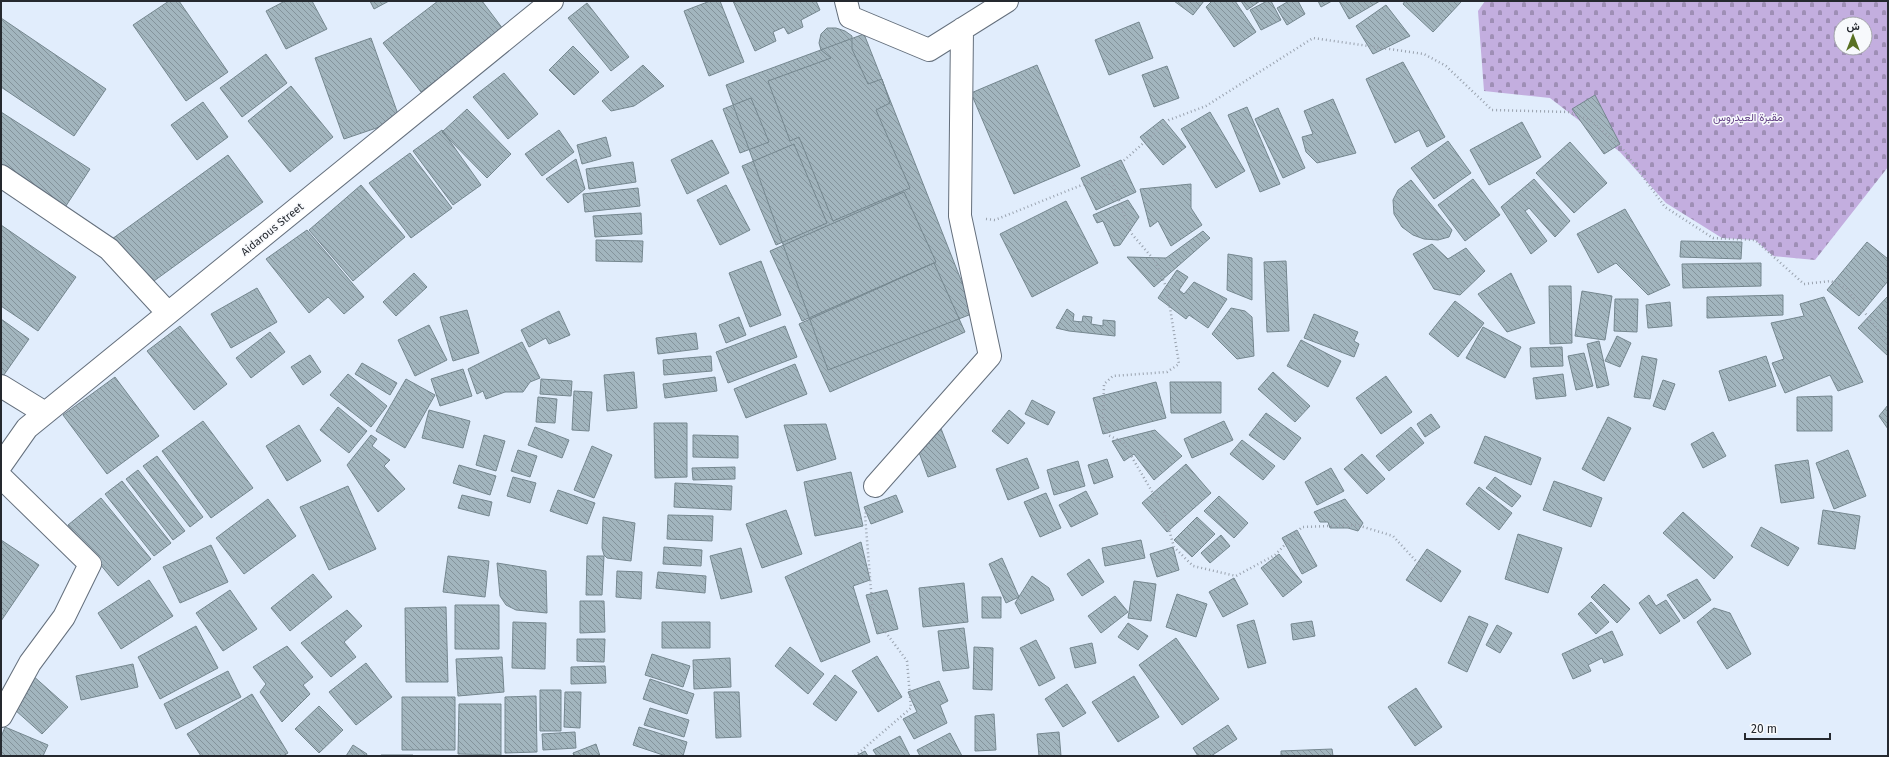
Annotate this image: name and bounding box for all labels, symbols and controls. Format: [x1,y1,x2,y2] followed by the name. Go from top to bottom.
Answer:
[1833,16,1873,56] north arrow
[1846,20,1860,33] text: ش
[1713,111,1783,124] park label: مقبرة العيدروس
[238,200,306,259] street label: Aidarous Street
[1745,715,1830,741] scale bar
[1751,722,1777,736] text: 20 m

